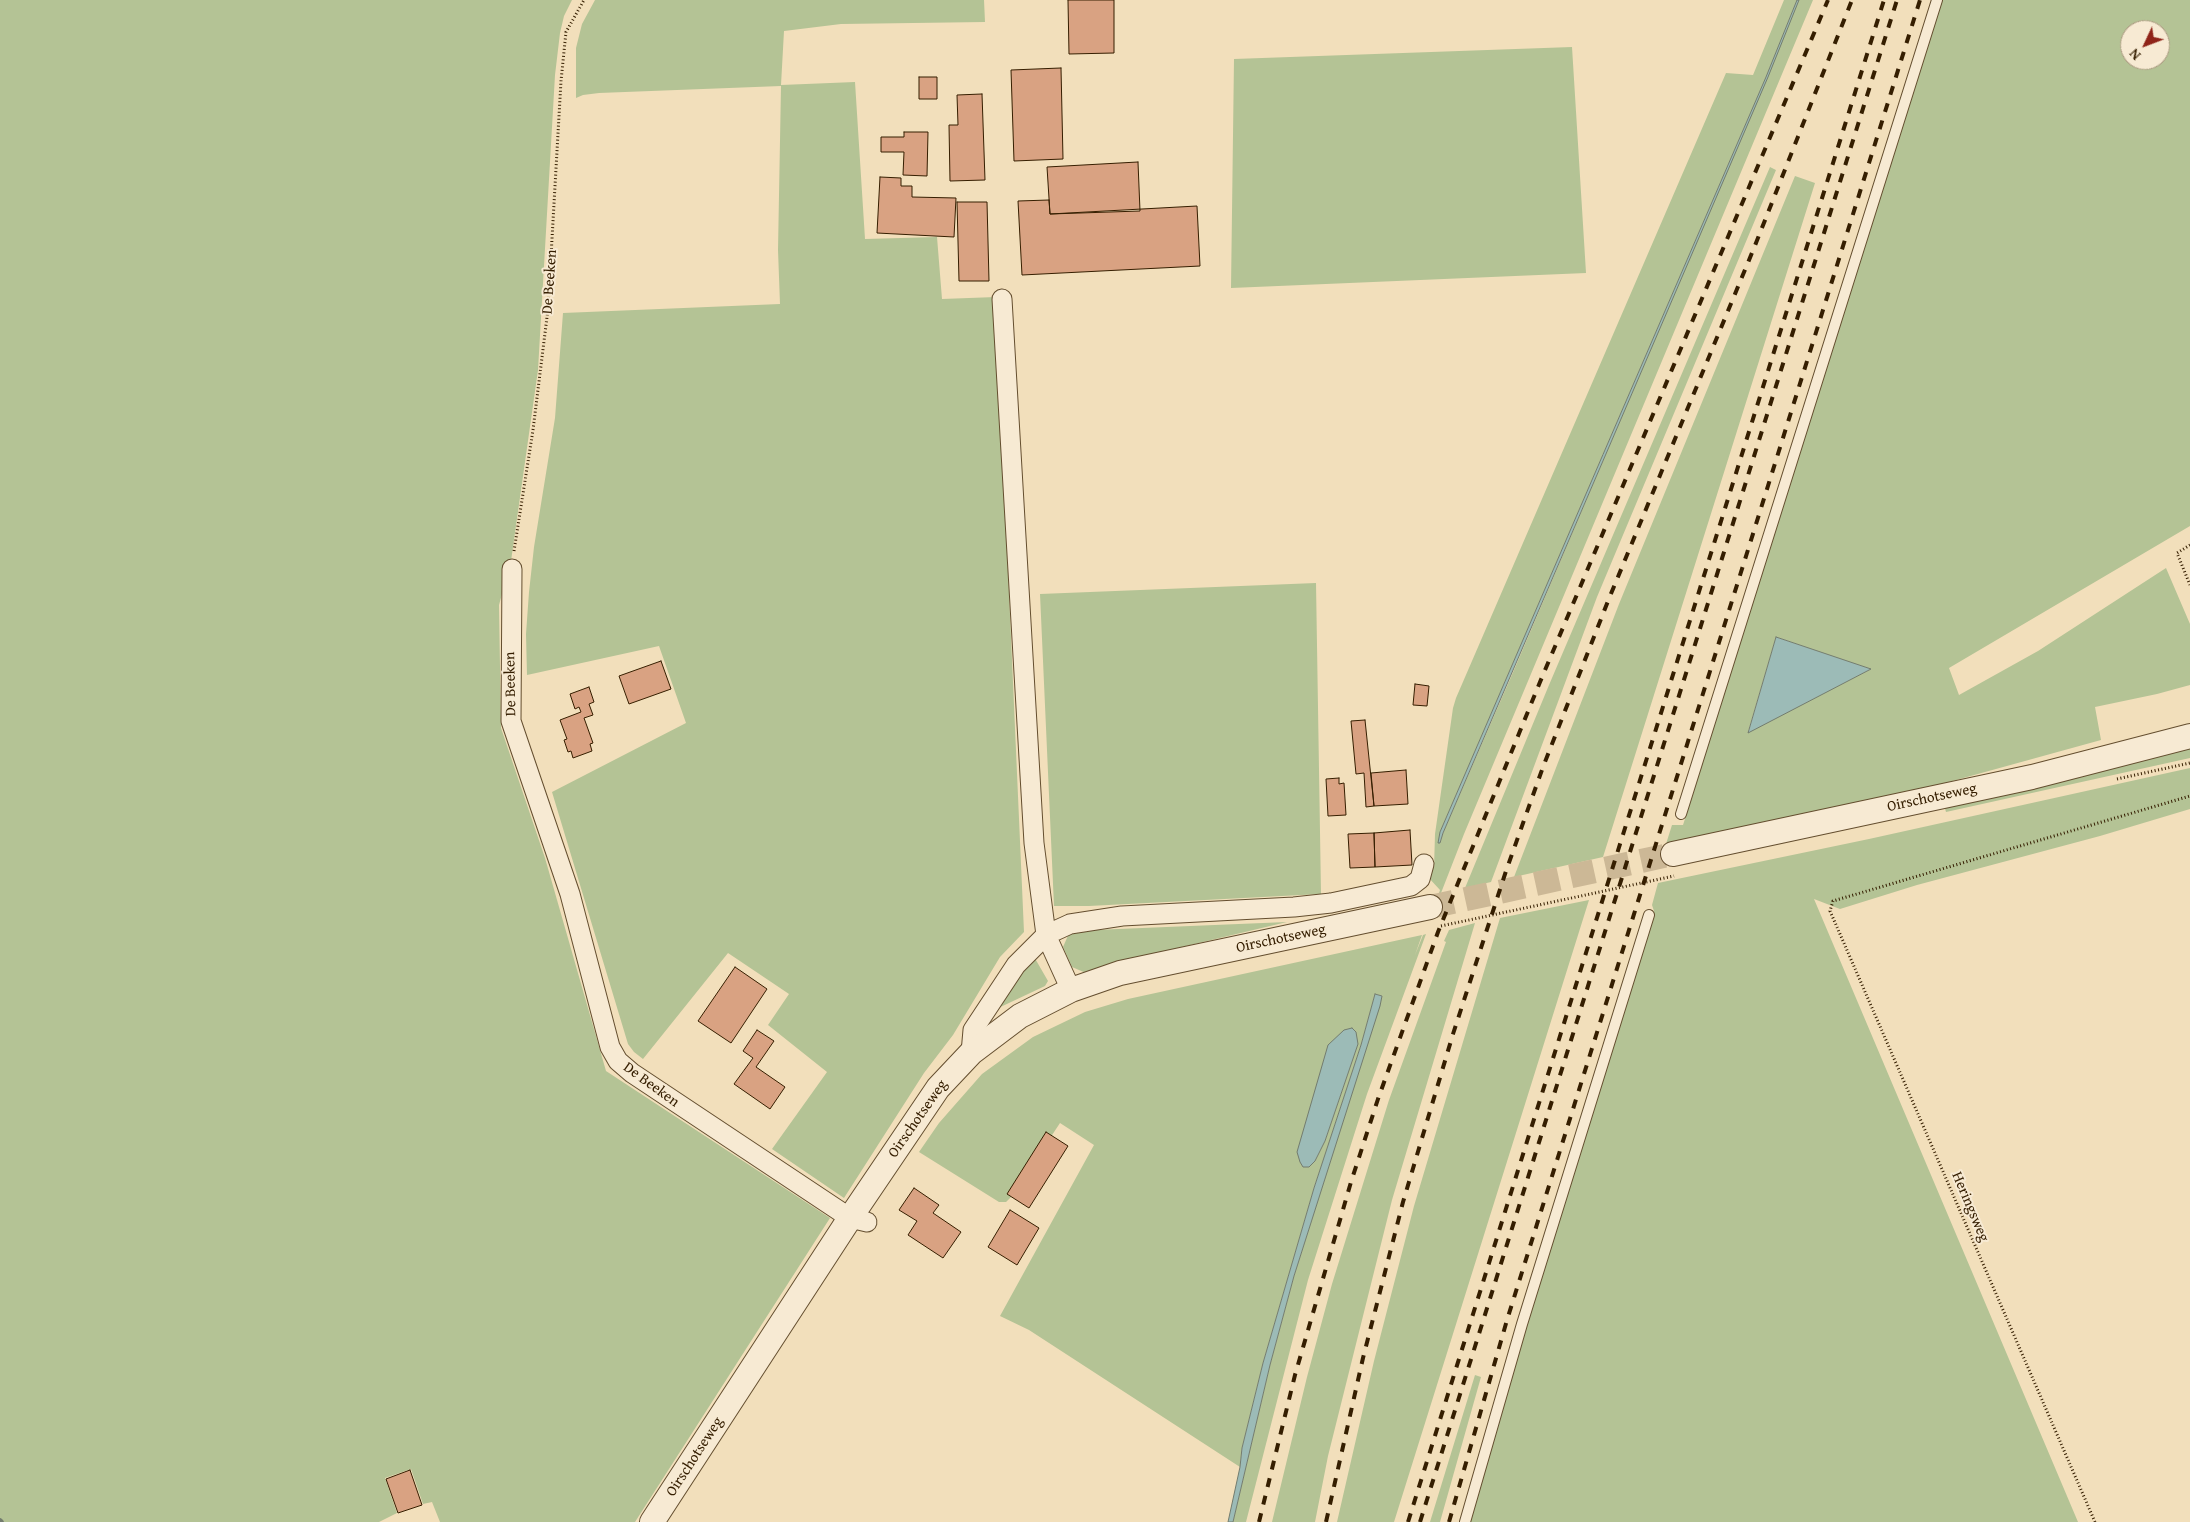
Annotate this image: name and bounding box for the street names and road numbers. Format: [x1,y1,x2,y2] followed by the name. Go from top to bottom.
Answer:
[539,249,561,315] street label: De Beeken
[501,651,521,717] street label: De Beeken
[1886,780,1978,816] street label: Oirschotseweg
[1235,921,1327,957] street label: Oirschotseweg
[619,1059,683,1111] street label: De Beeken
[885,1077,951,1161] street label: Oirschotseweg
[1947,1169,1993,1245] street label: Heringsweg
[663,1414,727,1500] street label: Oirschotseweg

